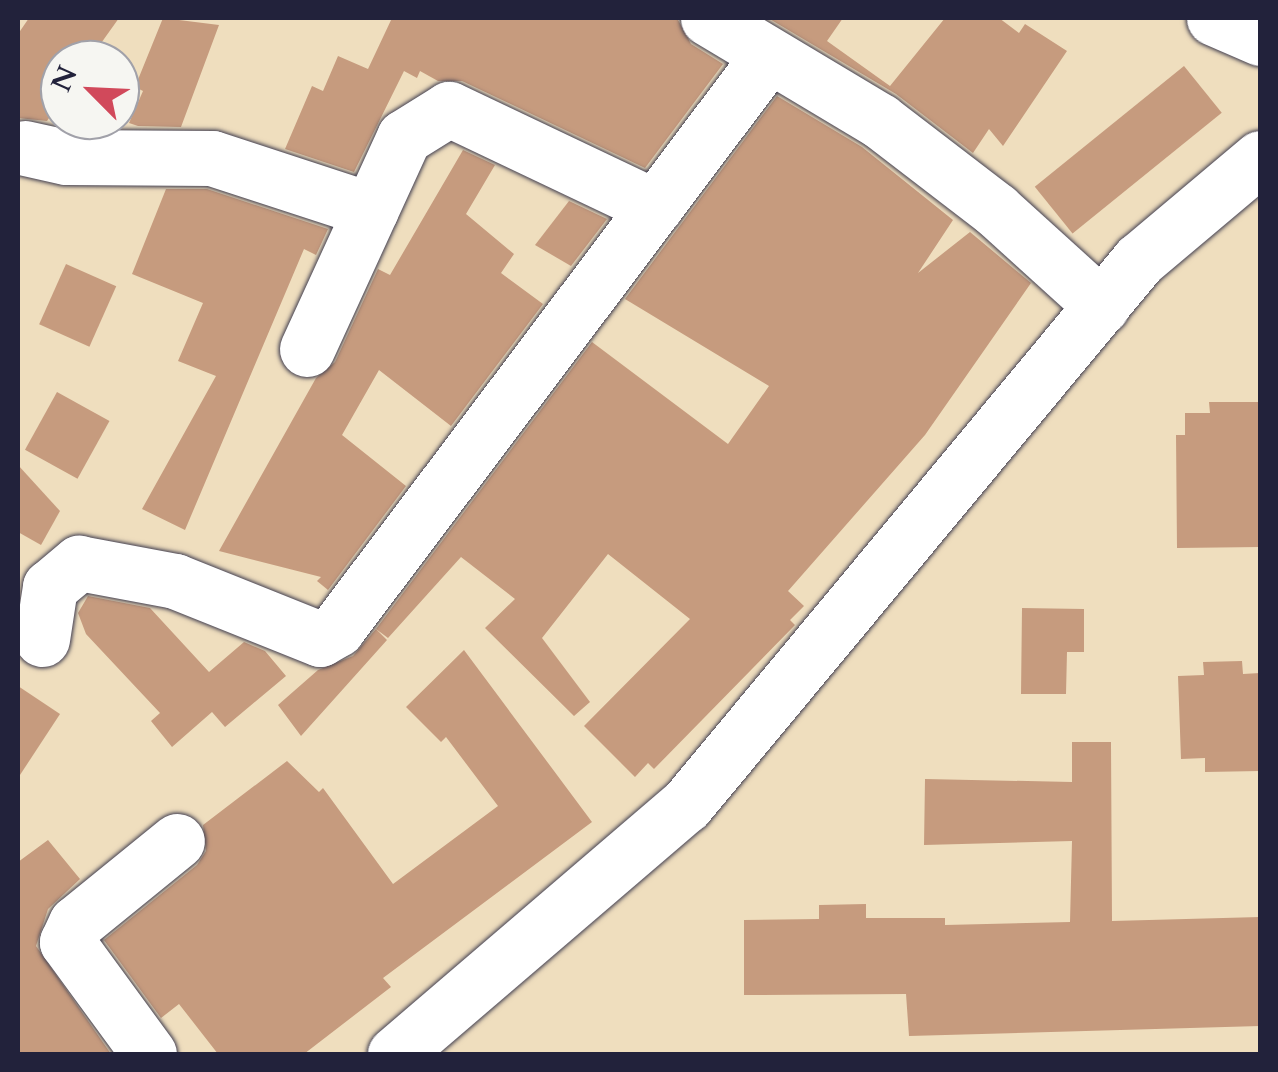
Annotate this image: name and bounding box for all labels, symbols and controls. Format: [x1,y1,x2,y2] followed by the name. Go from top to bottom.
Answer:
[40,40,140,140] north arrow
[42,60,87,97] text: N

